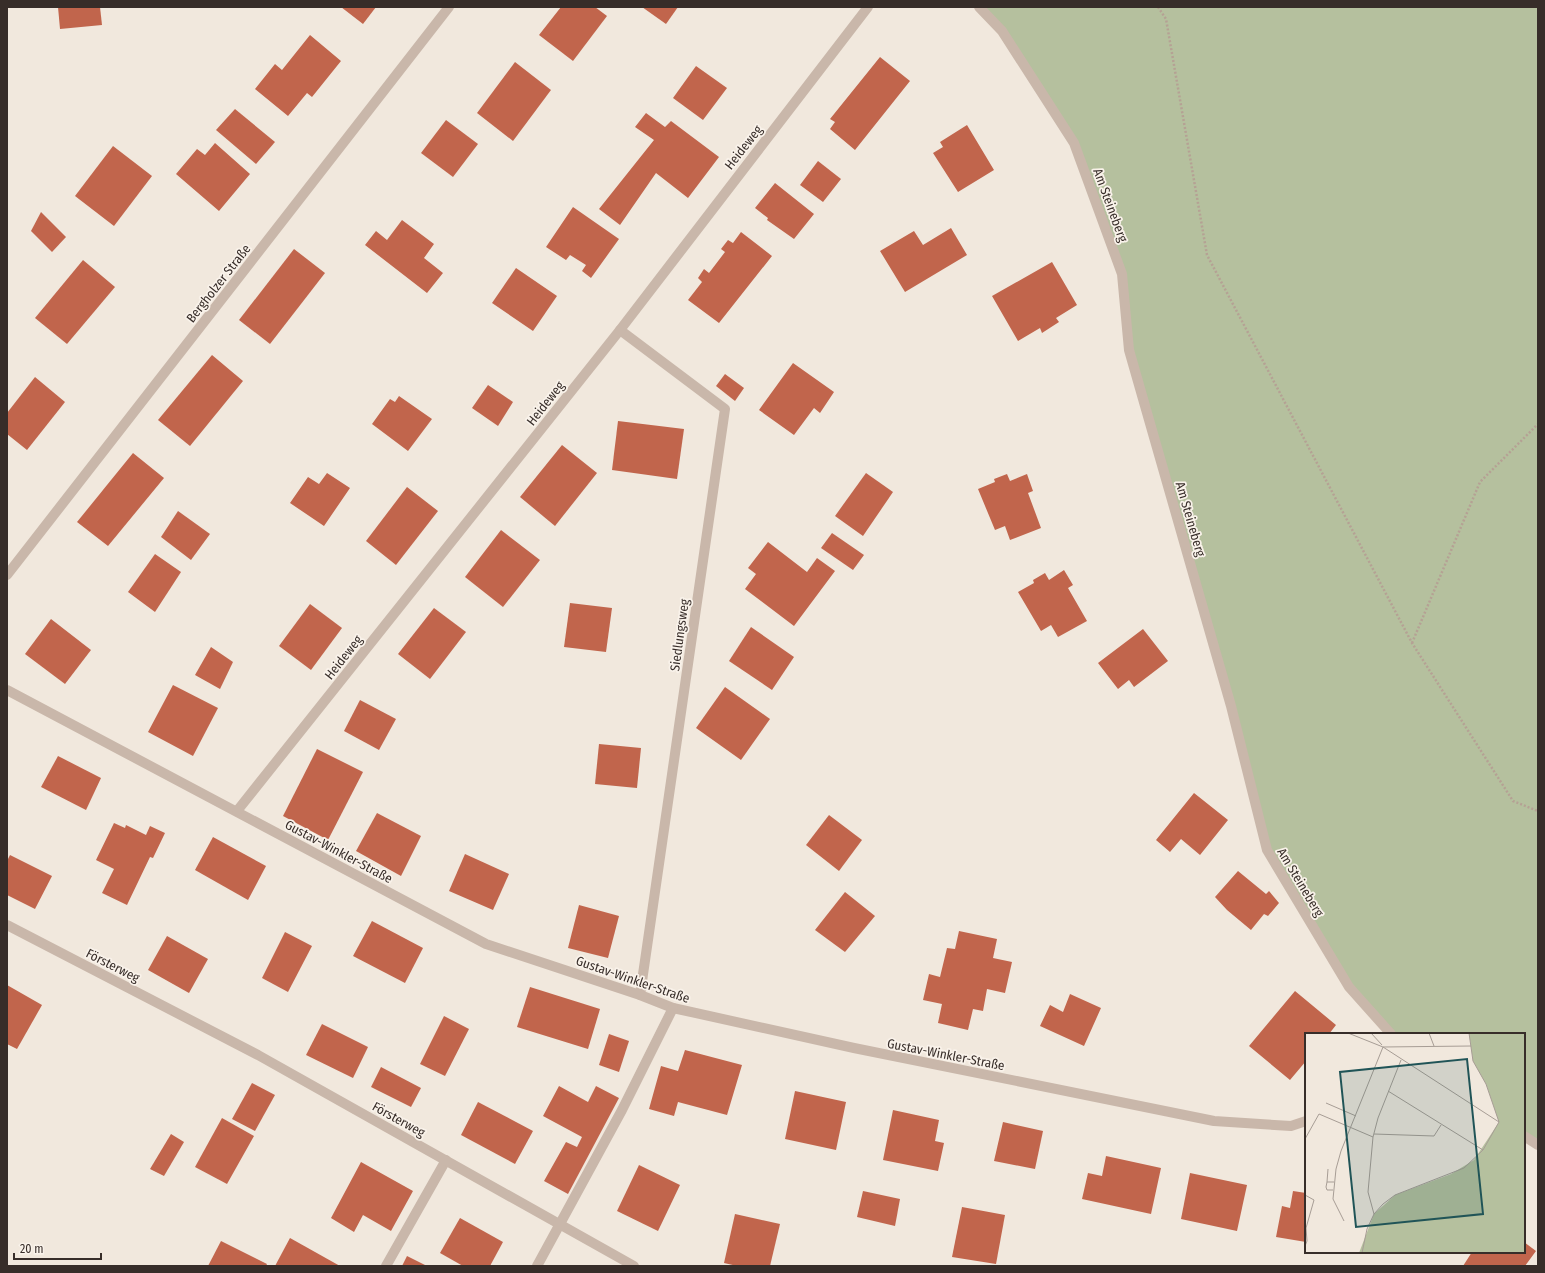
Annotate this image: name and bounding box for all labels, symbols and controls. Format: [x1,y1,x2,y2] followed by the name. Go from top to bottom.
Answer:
[721,121,766,172] street label: Heideweg
[1090,166,1131,245] street label: Am Steineberg
[183,241,254,325] street label: Bergholzer Straße
[523,377,568,428] street label: Heideweg
[1173,480,1209,559] street label: Am Steineberg
[667,597,692,672] street label: Siedlungsweg
[321,631,366,682] street label: Heideweg
[283,817,395,886] street label: Gustav-Winkler-Straße
[1274,845,1327,920] street label: Am Steineberg
[84,946,143,986] street label: Försterweg
[574,953,692,1006] street label: Gustav-Winkler-Straße
[1305,1033,1525,1253] inset map
[886,1036,1006,1073] street label: Gustav-Winkler-Straße
[370,1099,429,1140] street label: Försterweg
[14,1235,101,1261] scale bar
[20,1242,44,1256] text: 20 m

